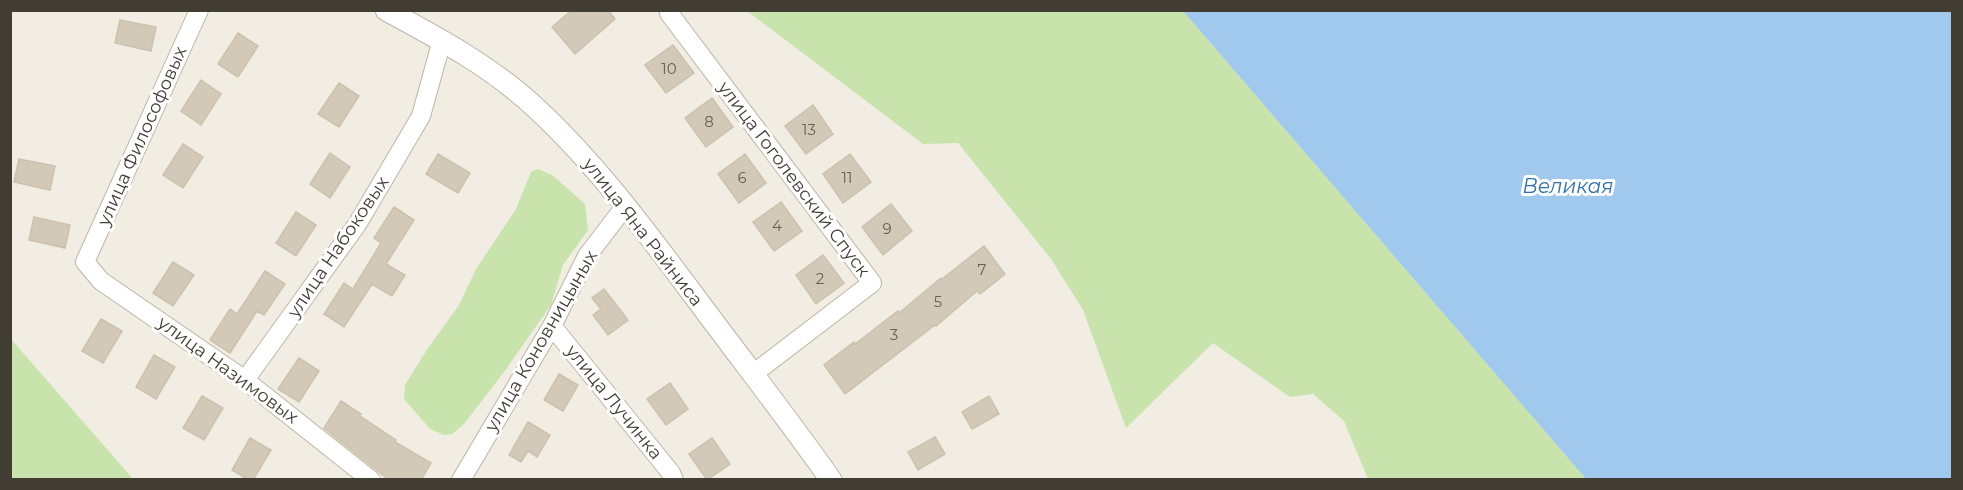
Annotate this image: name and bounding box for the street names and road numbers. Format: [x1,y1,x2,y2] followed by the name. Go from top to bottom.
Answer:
[92,42,192,230] street label: улица Философовых
[713,76,875,281] street label: улица Гоголевский Спуск
[578,153,708,310] street label: улица Яна Райниса
[282,172,394,323] street label: улица Набоковых
[480,246,602,436] street label: улица Коновницыных
[153,311,303,429] street label: улица Назимовых
[560,339,667,464] street label: улица Лучинка

